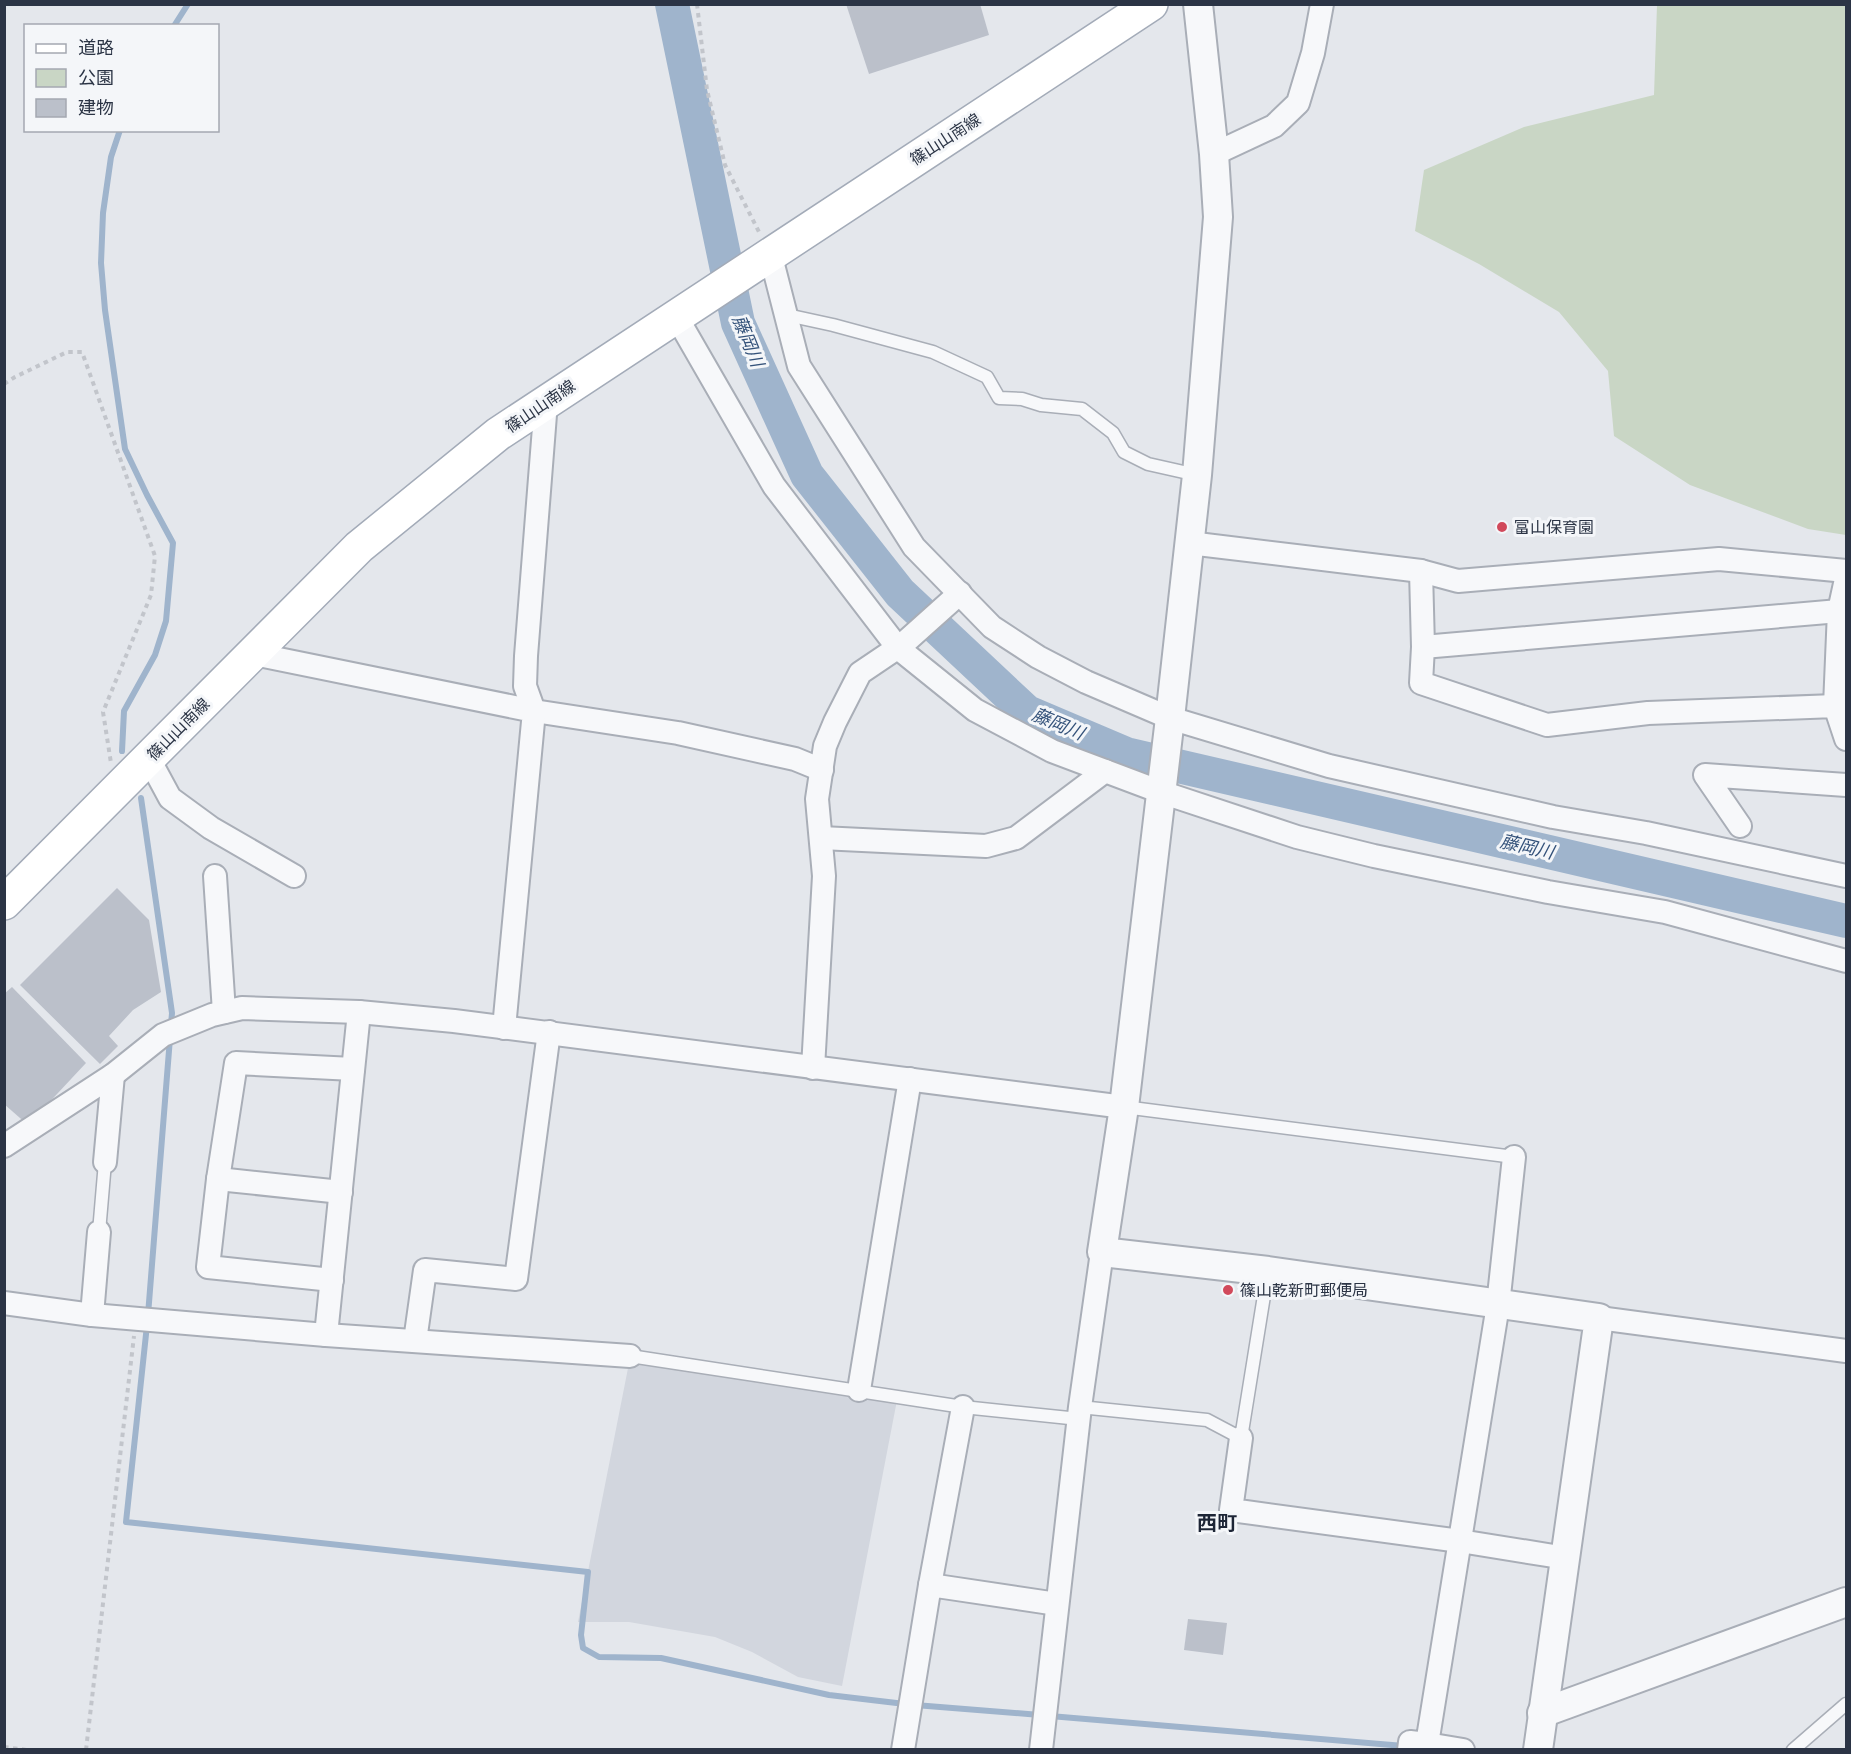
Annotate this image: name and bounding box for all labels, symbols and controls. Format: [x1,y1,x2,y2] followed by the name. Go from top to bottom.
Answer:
[24,24,219,132] legend
[78,37,114,59] text: 道路
[78,67,114,89] text: 公園
[78,97,114,119] text: 建物
[907,110,984,169] street label: 篠山山南線
[728,312,769,372] water label: 藤岡川
[502,376,579,437] street label: 篠山山南線
[1514,518,1594,537] place label: 富山保育園
[1495,520,1509,534] marker: 富山保育園
[143,694,213,764] street label: 篠山山南線
[1029,703,1089,745] water label: 藤岡川
[1498,830,1558,864] water label: 藤岡川
[1240,1281,1368,1300] place label: 篠山乾新町郵便局
[1221,1283,1235,1297] marker: 篠山乾新町郵便局
[1197,1511,1237,1535] district label: 西町

